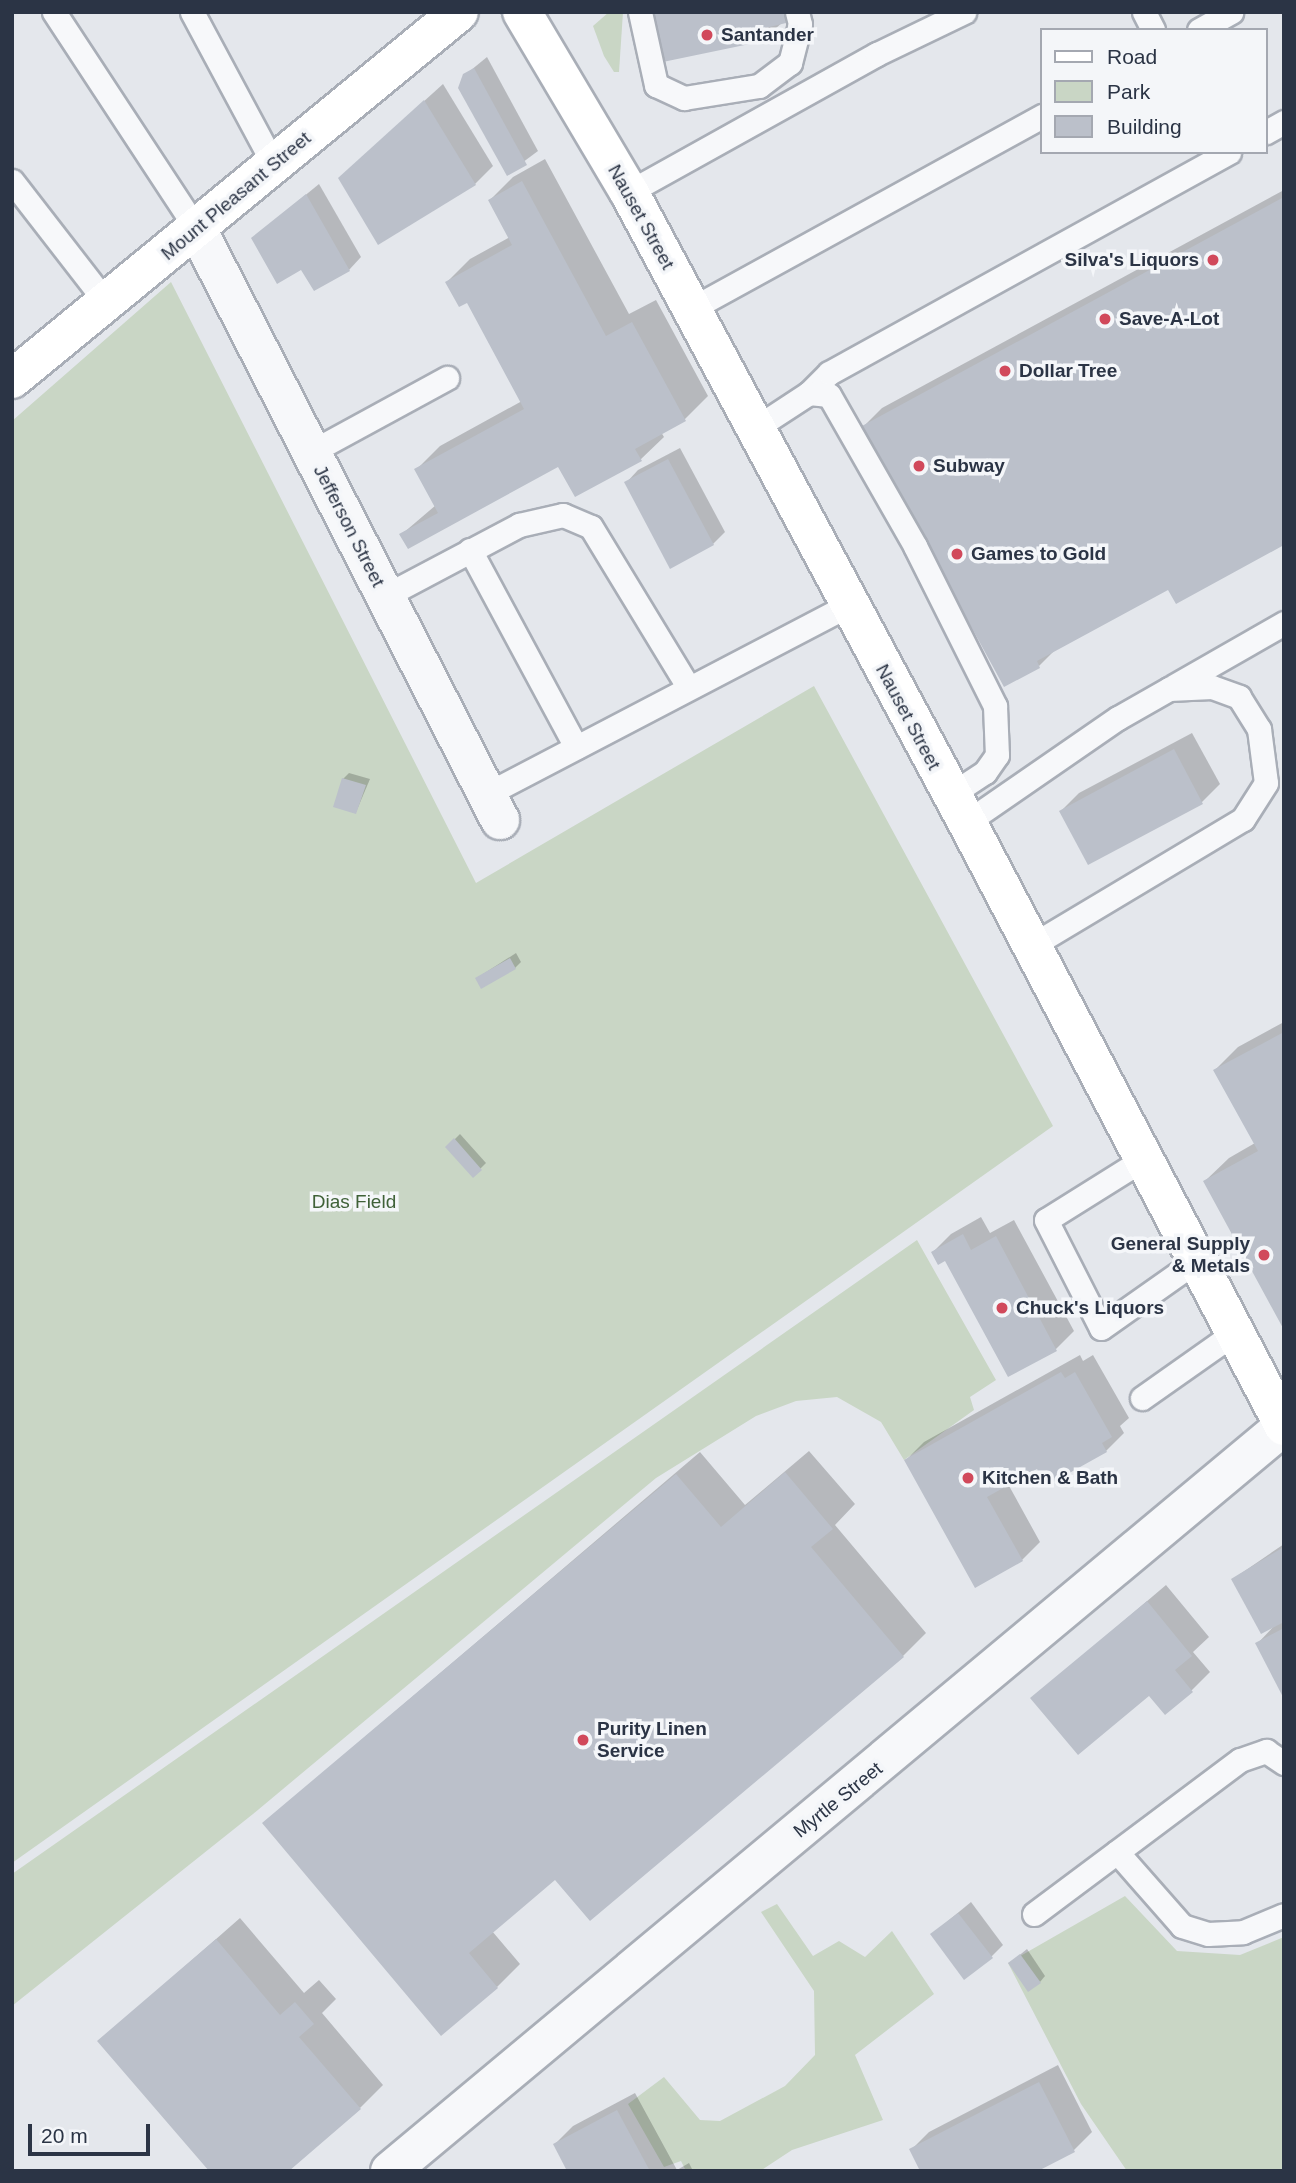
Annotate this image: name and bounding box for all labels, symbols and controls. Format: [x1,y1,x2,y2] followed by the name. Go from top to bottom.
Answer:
[721,24,814,46] place label: Santander
[699,27,715,43] marker: Santander
[1040,28,1268,154] legend
[1107,45,1157,68] text: Road
[1107,80,1150,103] text: Park
[1107,115,1182,138] text: Building
[157,127,315,265] street label: Mount Pleasant Street
[603,161,679,273] street label: Nauset Street
[1065,249,1199,271] place label: Silva's Liquors
[1205,252,1221,268] marker: Silva's Liquors
[1119,308,1219,330] place label: Save-A-Lot
[1097,311,1113,327] marker: Save-A-Lot
[1019,360,1117,382] place label: Dollar Tree
[997,363,1013,379] marker: Dollar Tree
[933,455,1005,477] place label: Subway
[911,458,927,474] marker: Subway
[308,461,390,591] street label: Jefferson Street
[971,543,1106,565] place label: Games to Gold
[949,546,965,562] marker: Games to Gold
[871,660,945,774] street label: Nauset Street
[312,1191,396,1213] park label: Dias Field
[1111,1233,1250,1277] place label: General Supply & Metals
[1256,1247,1272,1263] marker: General Supply & Metals
[1016,1297,1164,1319] place label: Chuck's Liquors
[994,1300,1010,1316] marker: Chuck's Liquors
[982,1467,1118,1489] place label: Kitchen & Bath
[960,1470,976,1486] marker: Kitchen & Bath
[597,1718,707,1762] place label: Purity Linen Service
[575,1732,591,1748] marker: Purity Linen Service
[789,1757,887,1843] street label: Myrtle Street
[32,2110,154,2154] scale bar
[41,2124,88,2147] text: 20 m

